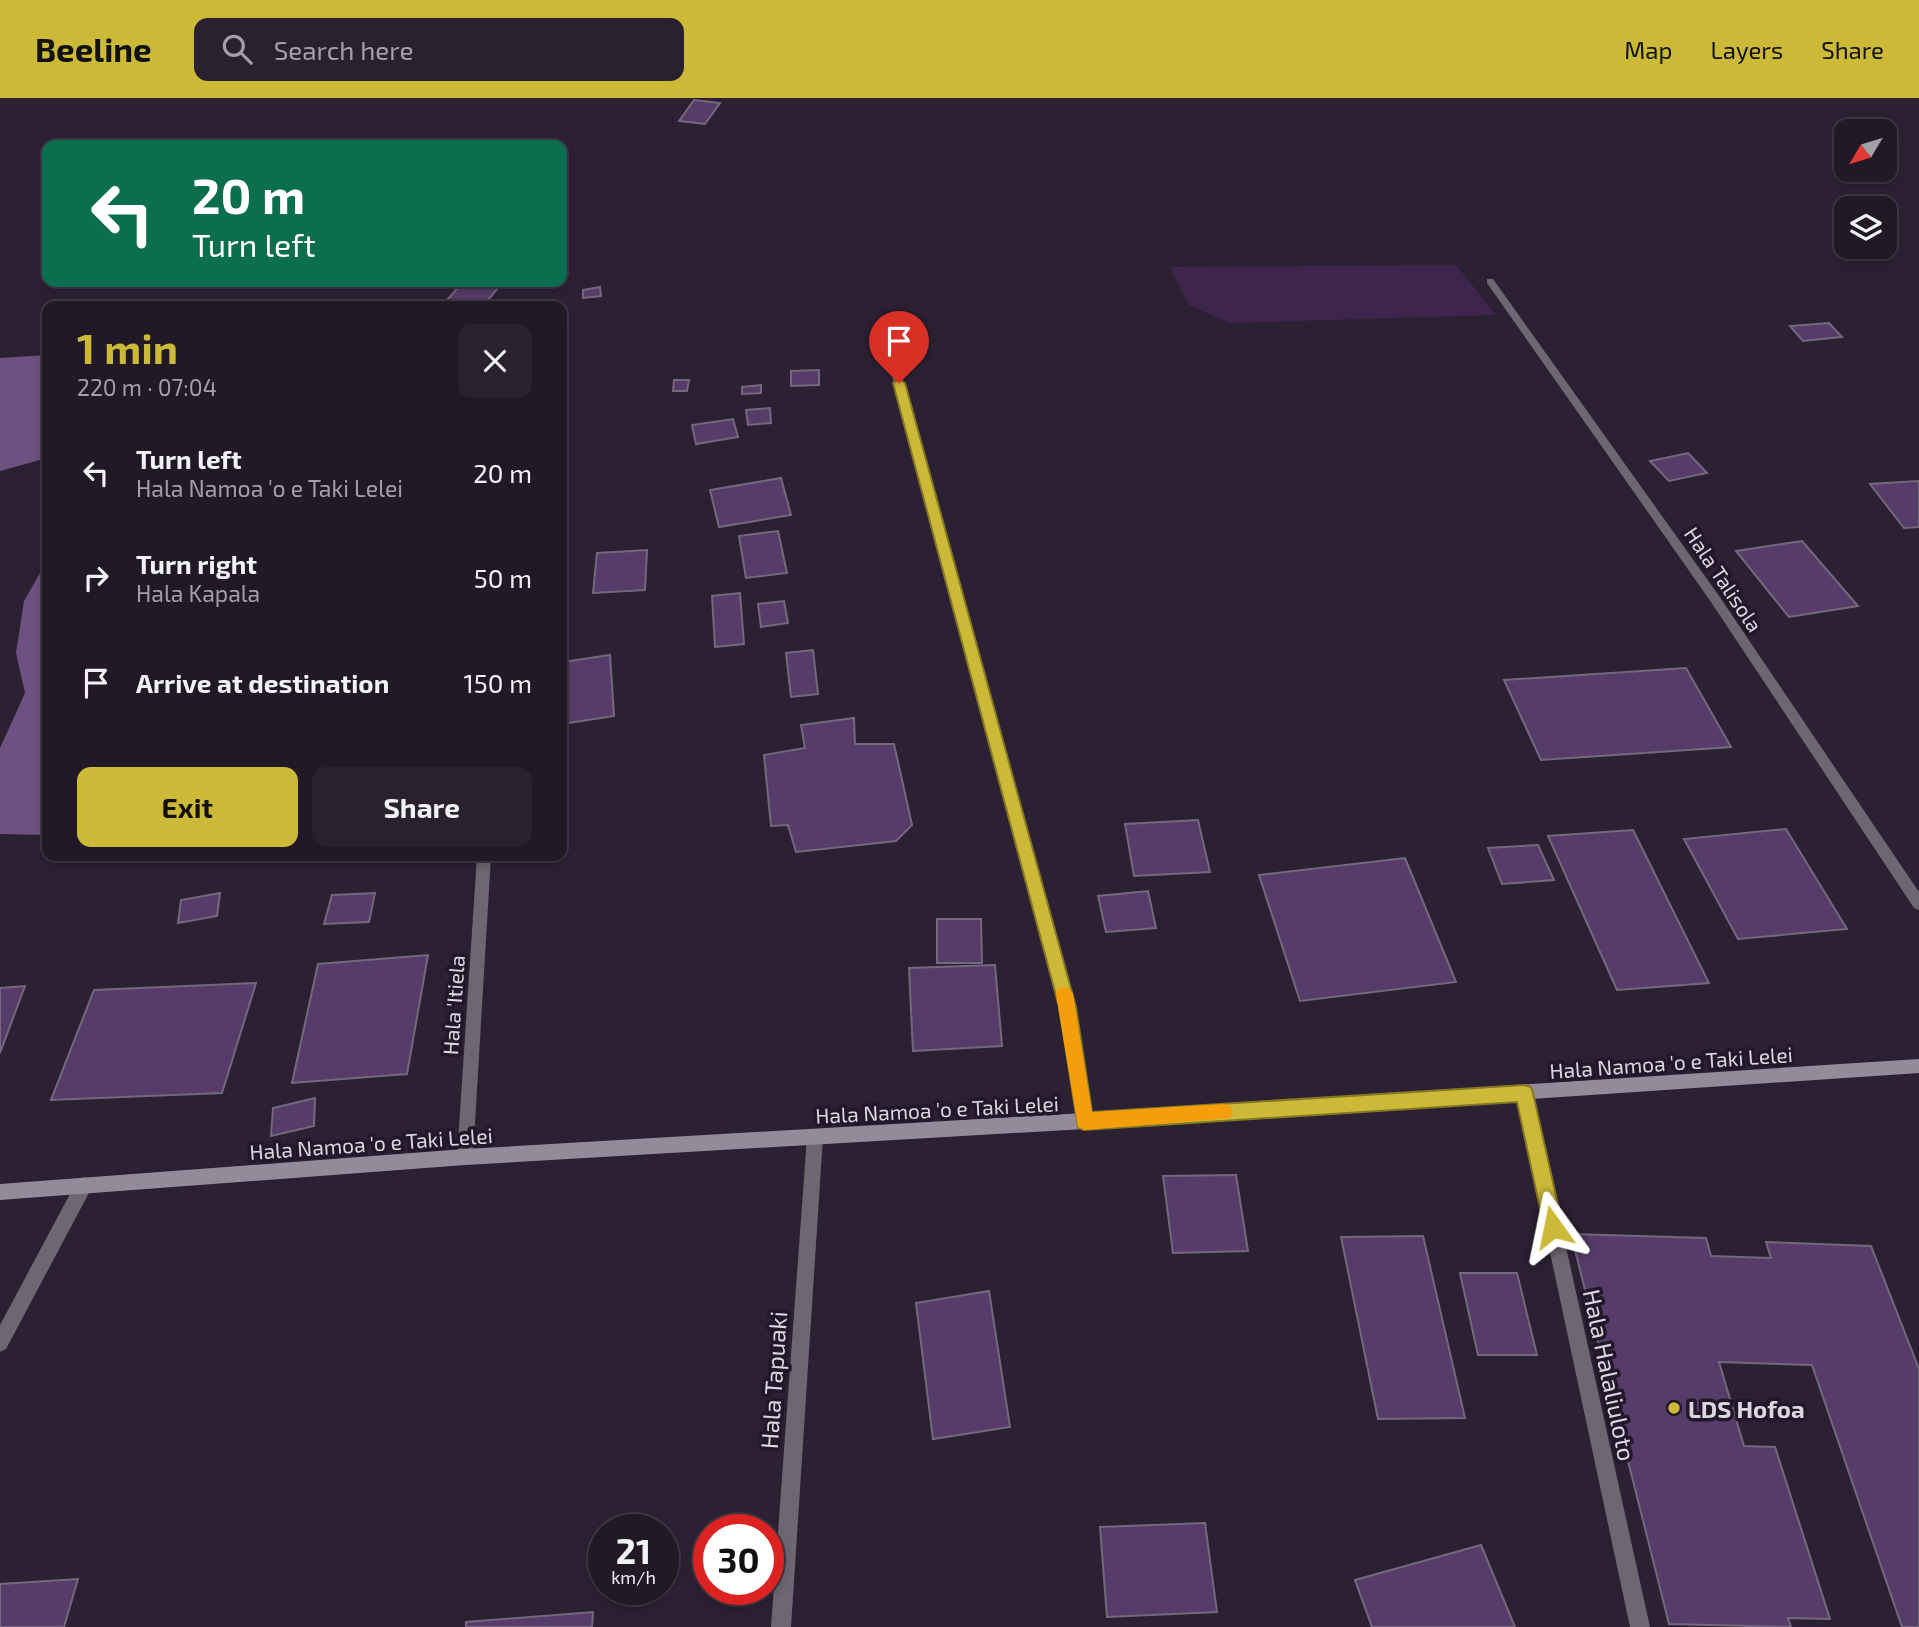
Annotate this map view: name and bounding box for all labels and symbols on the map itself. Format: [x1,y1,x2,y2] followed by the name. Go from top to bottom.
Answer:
[1834,119,1897,182] north arrow
[869,311,929,383] pin
[1680,522,1768,636] street label: Hala Talisola
[437,954,469,1056] street label: Hala 'Itiela
[1549,1041,1793,1083] street label: Hala Namoa 'o e Taki Lelei
[815,1090,1059,1128] street label: Hala Namoa 'o e Taki Lelei
[249,1122,493,1164] street label: Hala Namoa 'o e Taki Lelei
[1516,1190,1590,1264] position arrow
[1578,1287,1642,1463] street label: Hala Halaliuloto
[754,1310,792,1450] street label: Hala Tapuaki
[1688,1394,1805,1423] place label: LDS Hofoa
[1666,1400,1682,1416] marker: LDS Hofoa
[693,1514,784,1605] speed limit sign: 30

